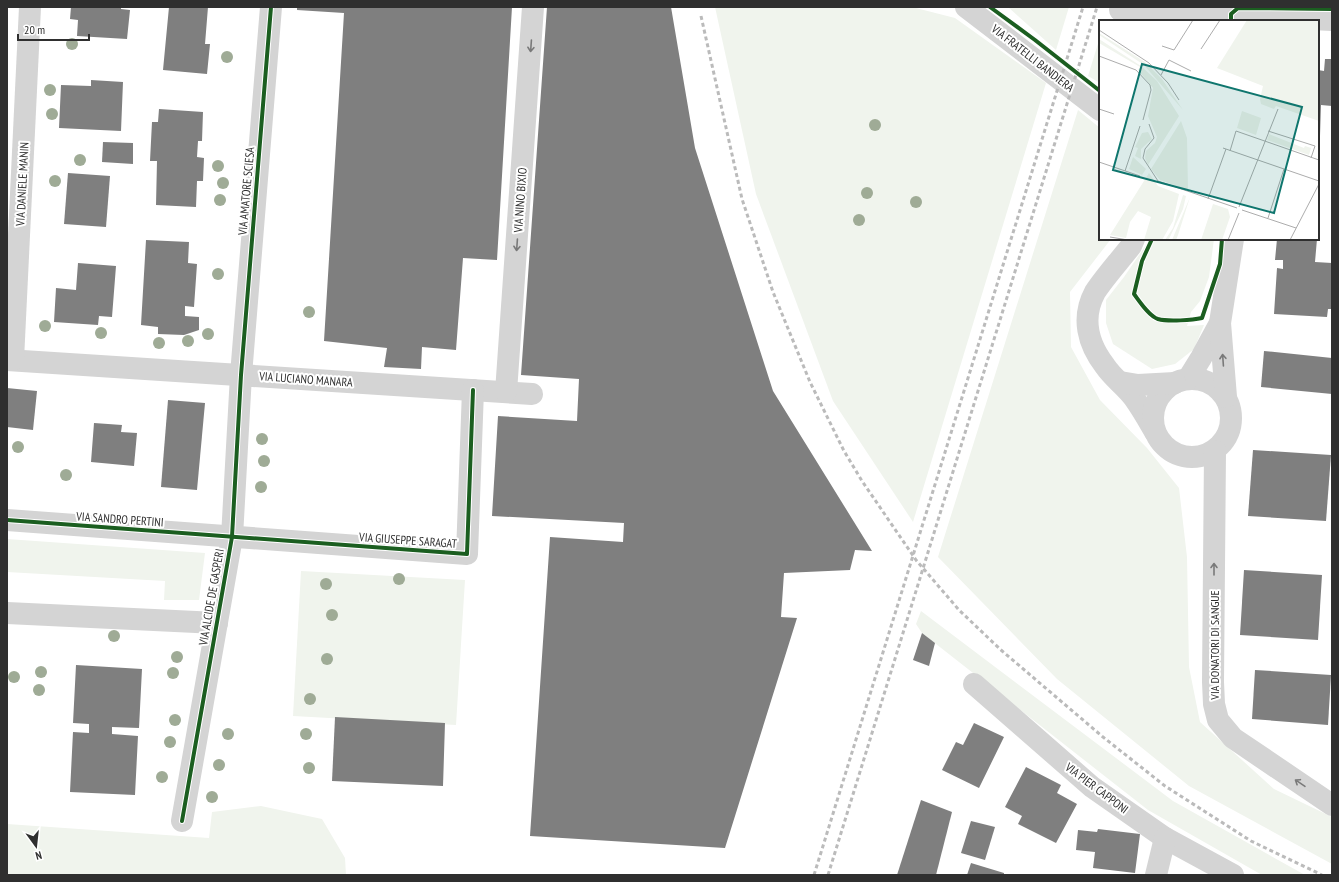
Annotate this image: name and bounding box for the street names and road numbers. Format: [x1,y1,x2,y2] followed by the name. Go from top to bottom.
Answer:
[988,20,1078,95] street label: VIA FRATELLI BANDIERA
[12,142,32,227] street label: VIA DANIELE MANIN
[235,146,257,237] street label: VIA AMATORE SCIESA
[510,167,530,234] street label: VIA NINO BIXIO
[258,368,354,390] street label: VIA LUCIANO MANARA
[75,508,164,530] street label: VIA SANDRO PERTINI
[358,529,458,551] street label: VIA GIUSEPPE SARAGAT
[195,547,227,648] street label: VIA ALCIDE DE GASPERI
[1207,590,1222,701] street label: VIA DONATORI DI SANGUE
[1062,759,1132,817] street label: VIA PIER CAPPONI

